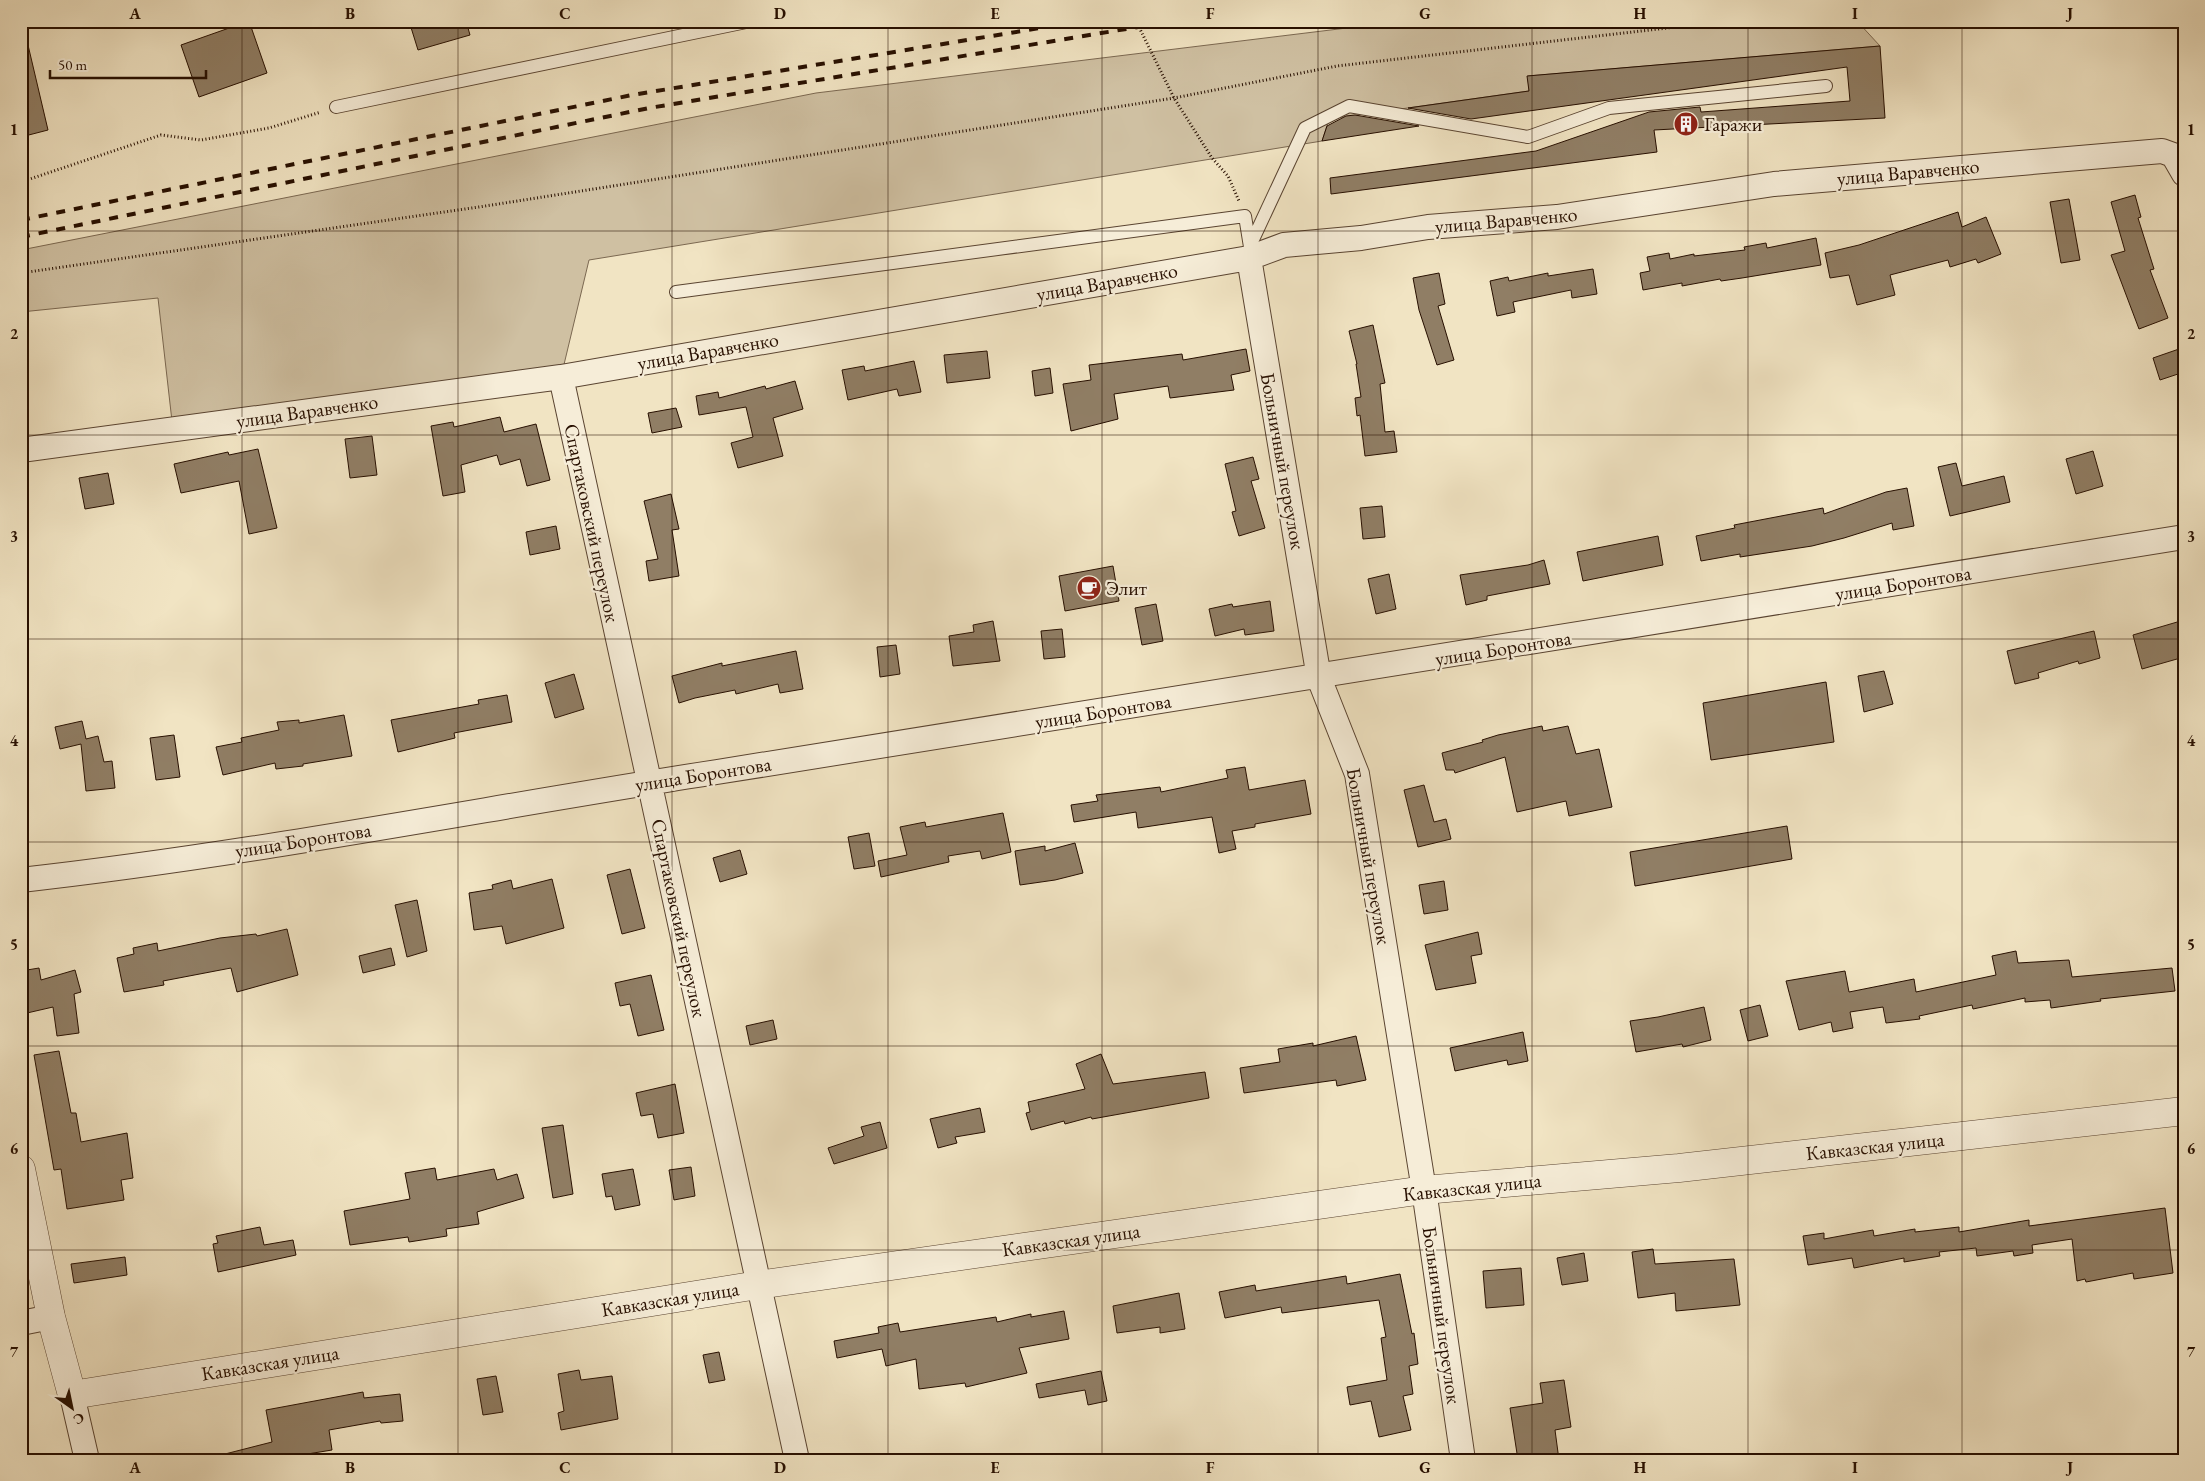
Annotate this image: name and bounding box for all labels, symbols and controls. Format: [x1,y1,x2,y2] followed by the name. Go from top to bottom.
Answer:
[128,3,141,24] text: A
[345,3,355,24] text: B
[559,3,571,24] text: C
[774,3,786,24] text: D
[990,3,1000,24] text: E
[1206,3,1215,24] text: F
[1419,3,1431,24] text: G
[1634,3,1647,24] text: H
[1852,3,1858,24] text: I
[2065,3,2073,24] text: J
[50,48,206,80] scale bar
[58,55,87,74] text: 50 m
[1673,111,1699,137] building icon: Гаражи
[1704,111,1763,137] place label: Гаражи
[10,119,18,140] text: 1
[2187,119,2195,140] text: 1
[1836,153,1980,191] street label: улица Варавченко
[1434,201,1578,239] street label: улица Варавченко
[1034,257,1180,307] street label: улица Варавченко
[10,323,19,344] text: 2
[2187,323,2196,344] text: 2
[635,326,781,376] street label: улица Варавченко
[1255,371,1311,552] street label: Больничный переулок
[234,388,380,434] street label: улица Варавченко
[558,421,626,625] street label: Спартаковский переулок
[10,526,18,547] text: 3
[2187,526,2195,547] text: 3
[1833,559,1973,607] street label: улица Боронтова
[1076,575,1102,601] cafe icon: Элит
[1106,575,1147,601] place label: Элит
[1433,624,1573,672] street label: улица Боронтова
[1033,687,1173,735] street label: улица Боронтова
[10,730,19,751] text: 4
[2187,730,2196,751] text: 4
[633,750,773,798] street label: улица Боронтова
[1341,766,1397,947] street label: Больничный переулок
[233,816,373,864] street label: улица Боронтова
[645,816,713,1020] street label: Спартаковский переулок
[10,934,18,955] text: 5
[2187,934,2195,955] text: 5
[1804,1126,1946,1166] street label: Кавказская улица
[10,1138,19,1159] text: 6
[2187,1138,2196,1159] text: 6
[1401,1167,1543,1207] street label: Кавказская улица
[1000,1217,1142,1263] street label: Кавказская улица
[1417,1225,1467,1406] street label: Больничный переулок
[599,1275,741,1323] street label: Кавказская улица
[199,1339,341,1387] street label: Кавказская улица
[10,1341,19,1362] text: 7
[2187,1341,2196,1362] text: 7
[48,1384,98,1434] north arrow
[70,1409,88,1429] text: С
[128,1457,141,1478] text: A
[345,1457,355,1478] text: B
[559,1457,571,1478] text: C
[774,1457,786,1478] text: D
[990,1457,1000,1478] text: E
[1206,1457,1215,1478] text: F
[1419,1457,1431,1478] text: G
[1634,1457,1647,1478] text: H
[1852,1457,1858,1478] text: I
[2065,1457,2073,1478] text: J

